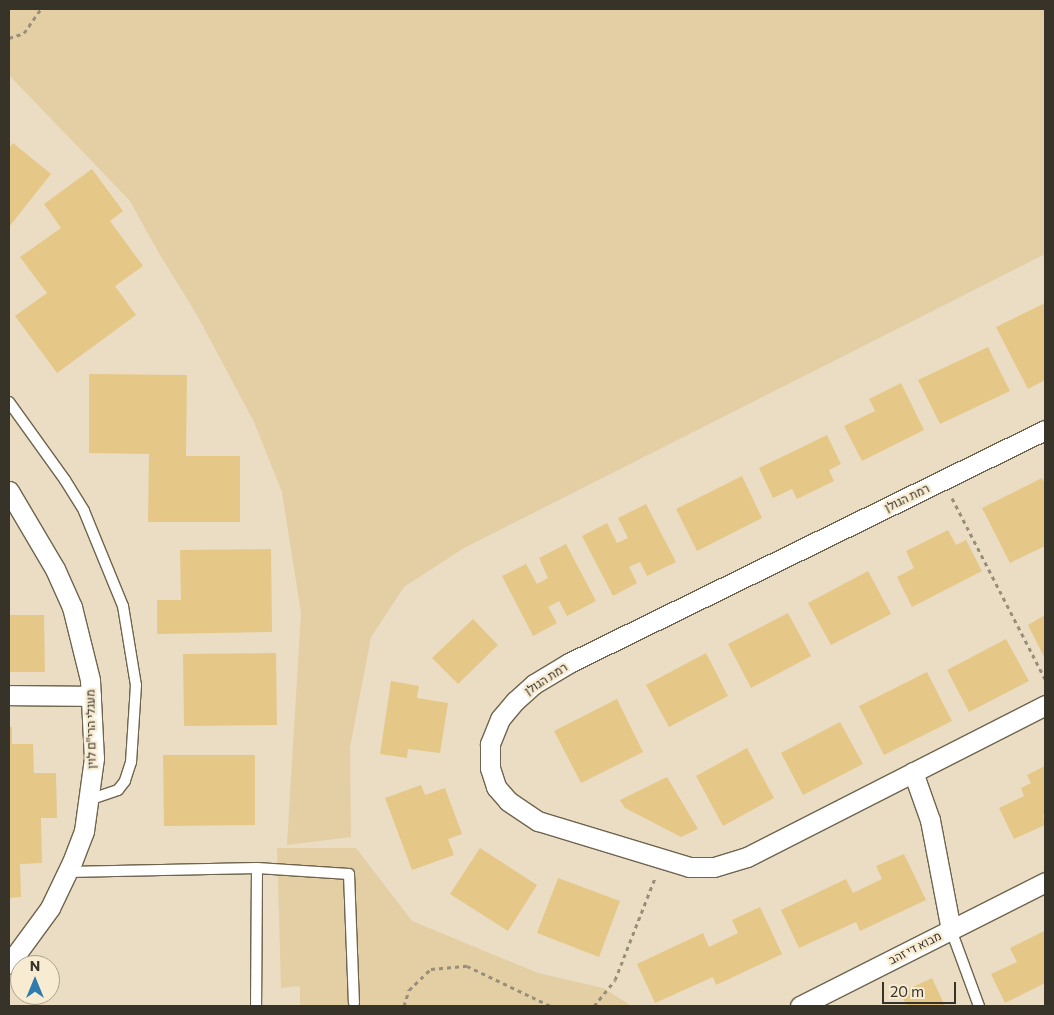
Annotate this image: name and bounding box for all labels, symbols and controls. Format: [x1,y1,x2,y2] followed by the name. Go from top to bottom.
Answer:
[882,481,932,515] street label: רמת הגולן
[522,660,570,698] street label: רמת הגולן
[83,689,99,769] street label: מעגלי הרי''ם לוין
[886,929,944,967] street label: מבוא די זהב
[10,955,60,1005] north arrow
[30,957,40,974] text: N
[884,972,958,1004] scale bar
[890,982,924,1000] text: 20 m

